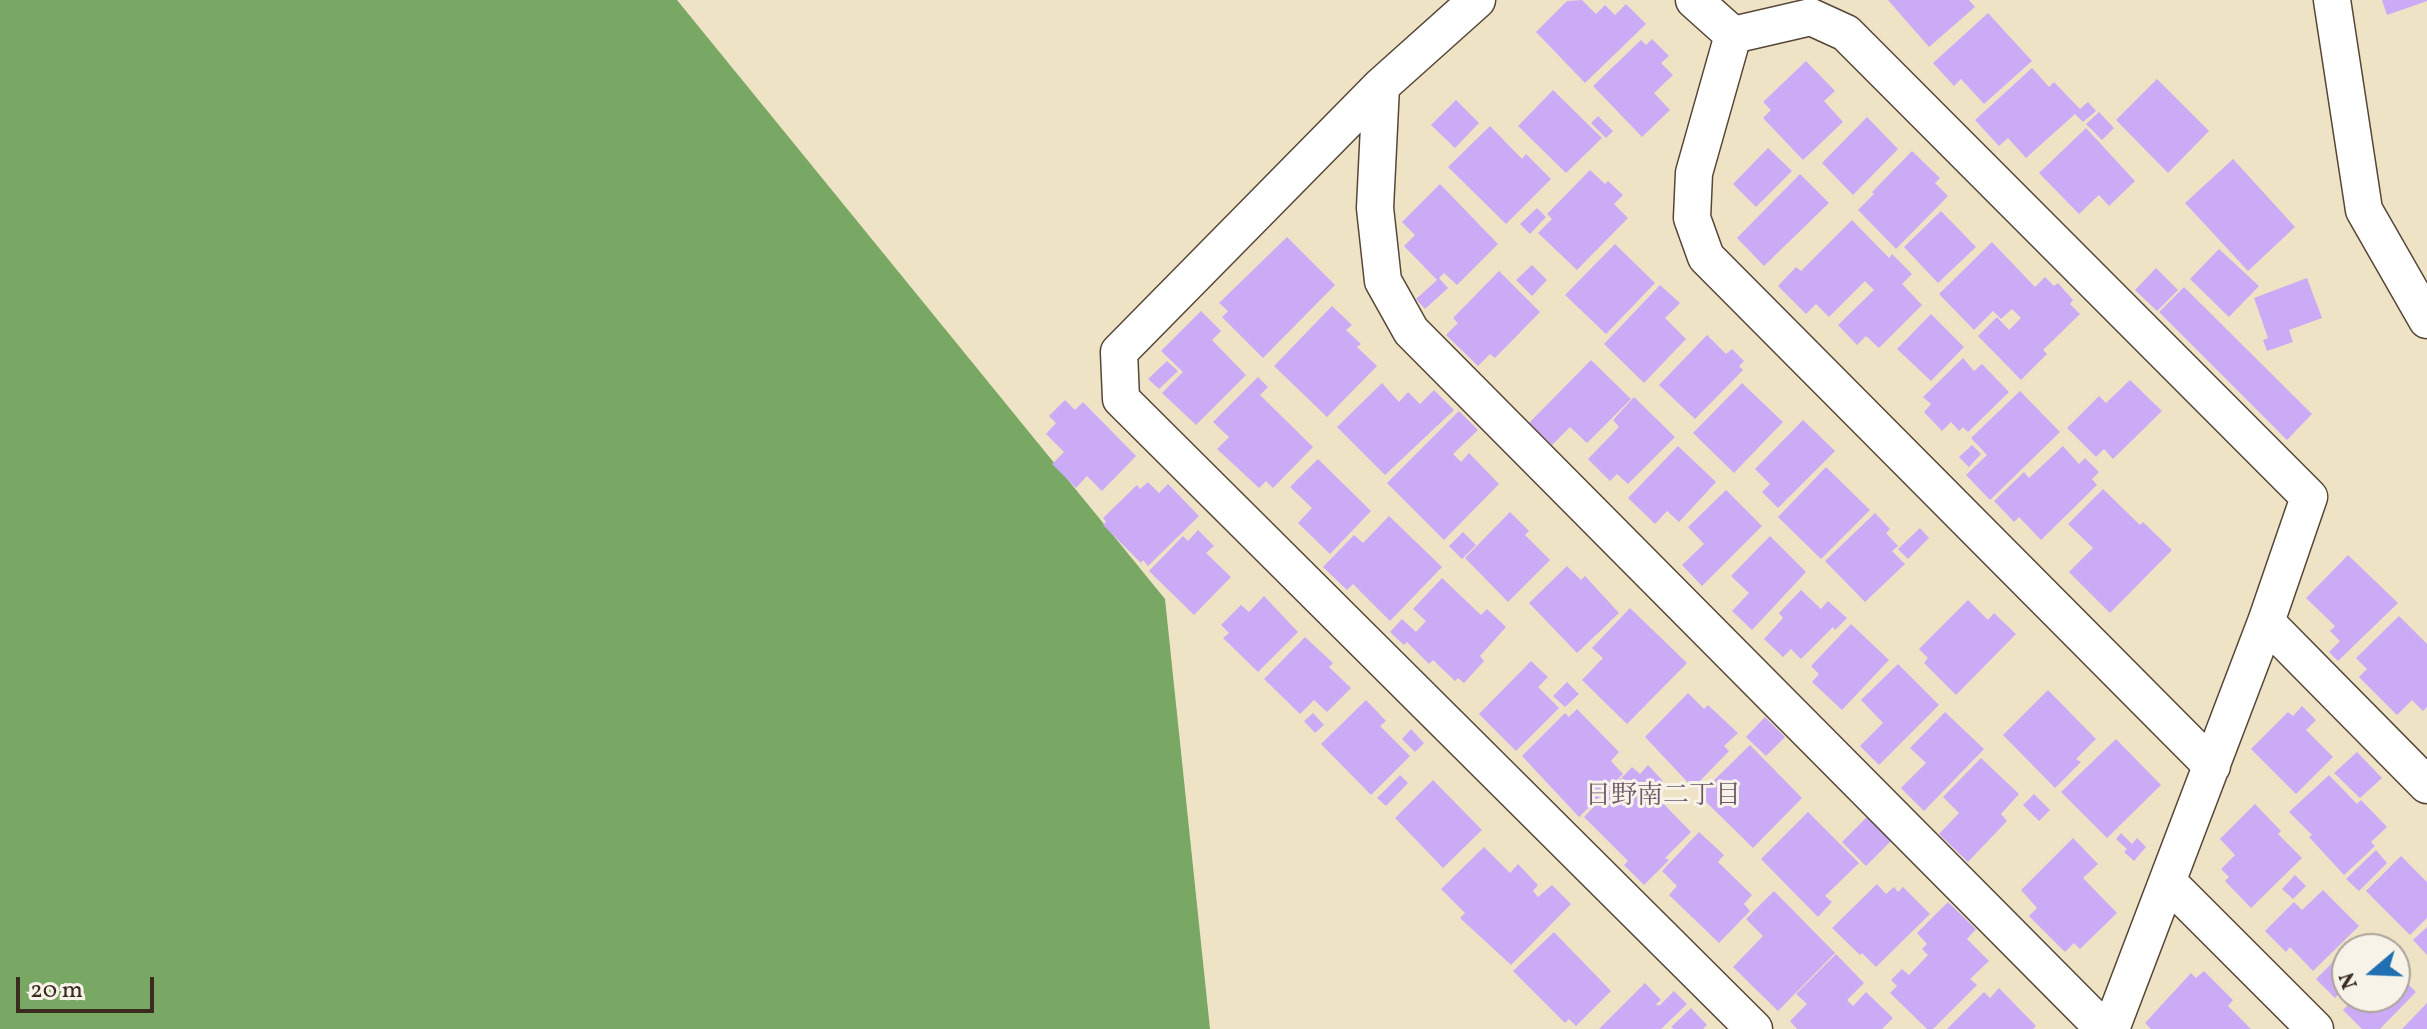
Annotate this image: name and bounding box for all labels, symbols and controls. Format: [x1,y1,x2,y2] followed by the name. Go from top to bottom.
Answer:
[1585,782,1741,814] district label: 日野南二丁目
[2331,933,2411,1013] north arrow
[20,961,158,1011] scale bar
[2332,968,2367,993] text: N
[30,974,83,1008] text: 20 m

